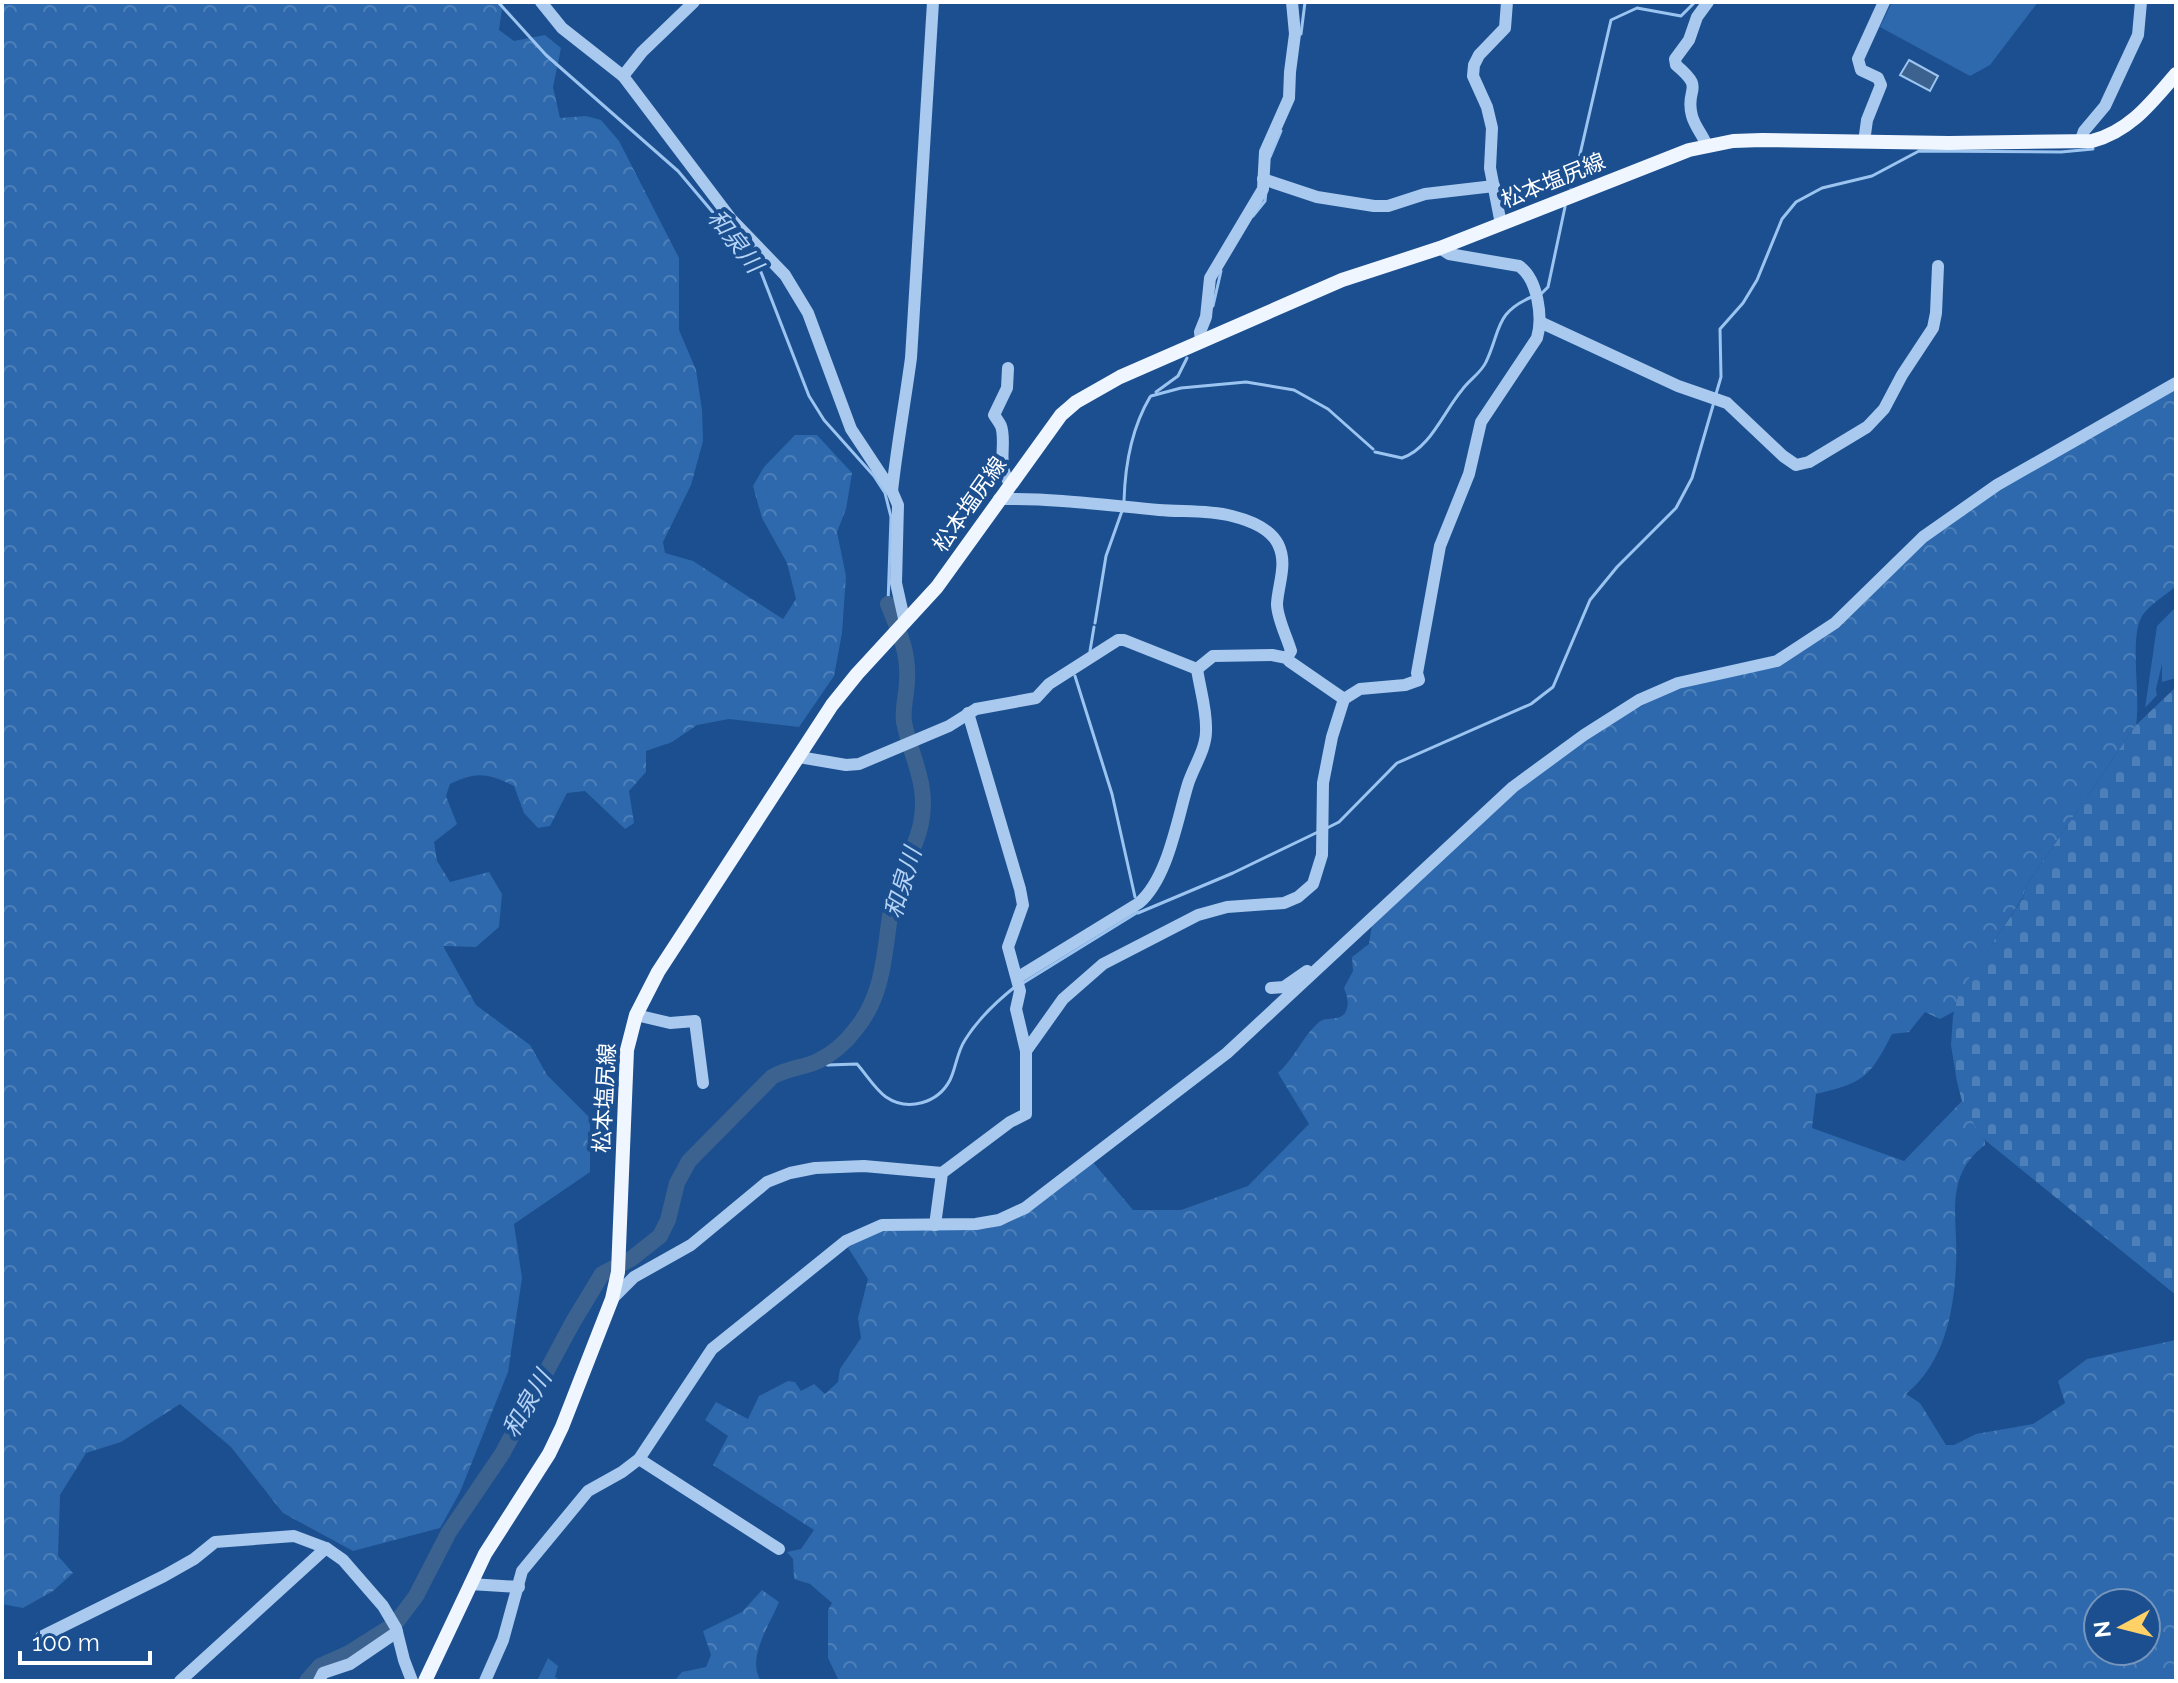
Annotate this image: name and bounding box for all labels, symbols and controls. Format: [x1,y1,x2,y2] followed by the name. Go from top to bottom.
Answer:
[1497,147,1609,213] street label: 松本塩尻線
[702,203,771,280] water label: 和泉川
[927,451,1011,557] street label: 松本塩尻線
[878,841,928,922] water label: 和泉川
[588,1042,620,1154] street label: 松本塩尻線
[496,1363,559,1442] water label: 和泉川
[2082,1587,2162,1667] north arrow
[20,1615,150,1665] scale bar
[2088,1620,2116,1639] text: N
[32,1628,100,1657] text: 100 m

